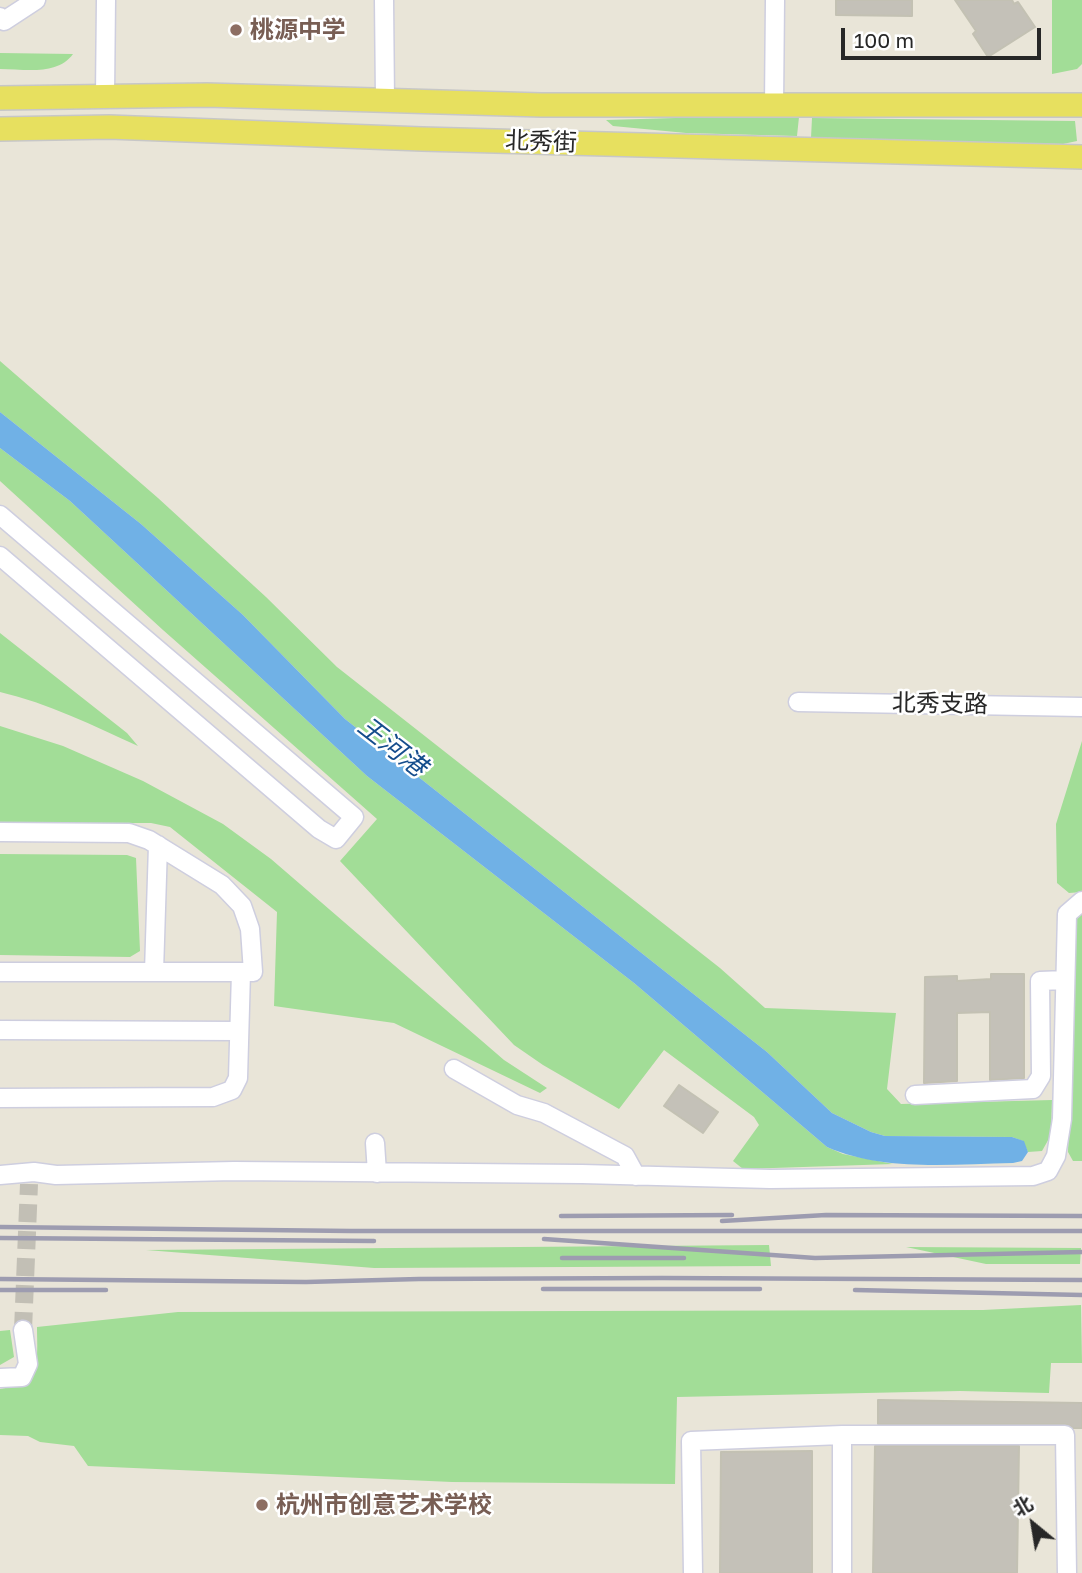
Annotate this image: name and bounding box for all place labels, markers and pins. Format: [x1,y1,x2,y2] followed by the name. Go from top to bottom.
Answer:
[250,16,346,44] place label: 桃源中学
[228,22,244,38] marker: 桃源中学
[276,1491,492,1519] place label: 杭州市创意艺术学校
[254,1497,270,1513] marker: 杭州市创意艺术学校

